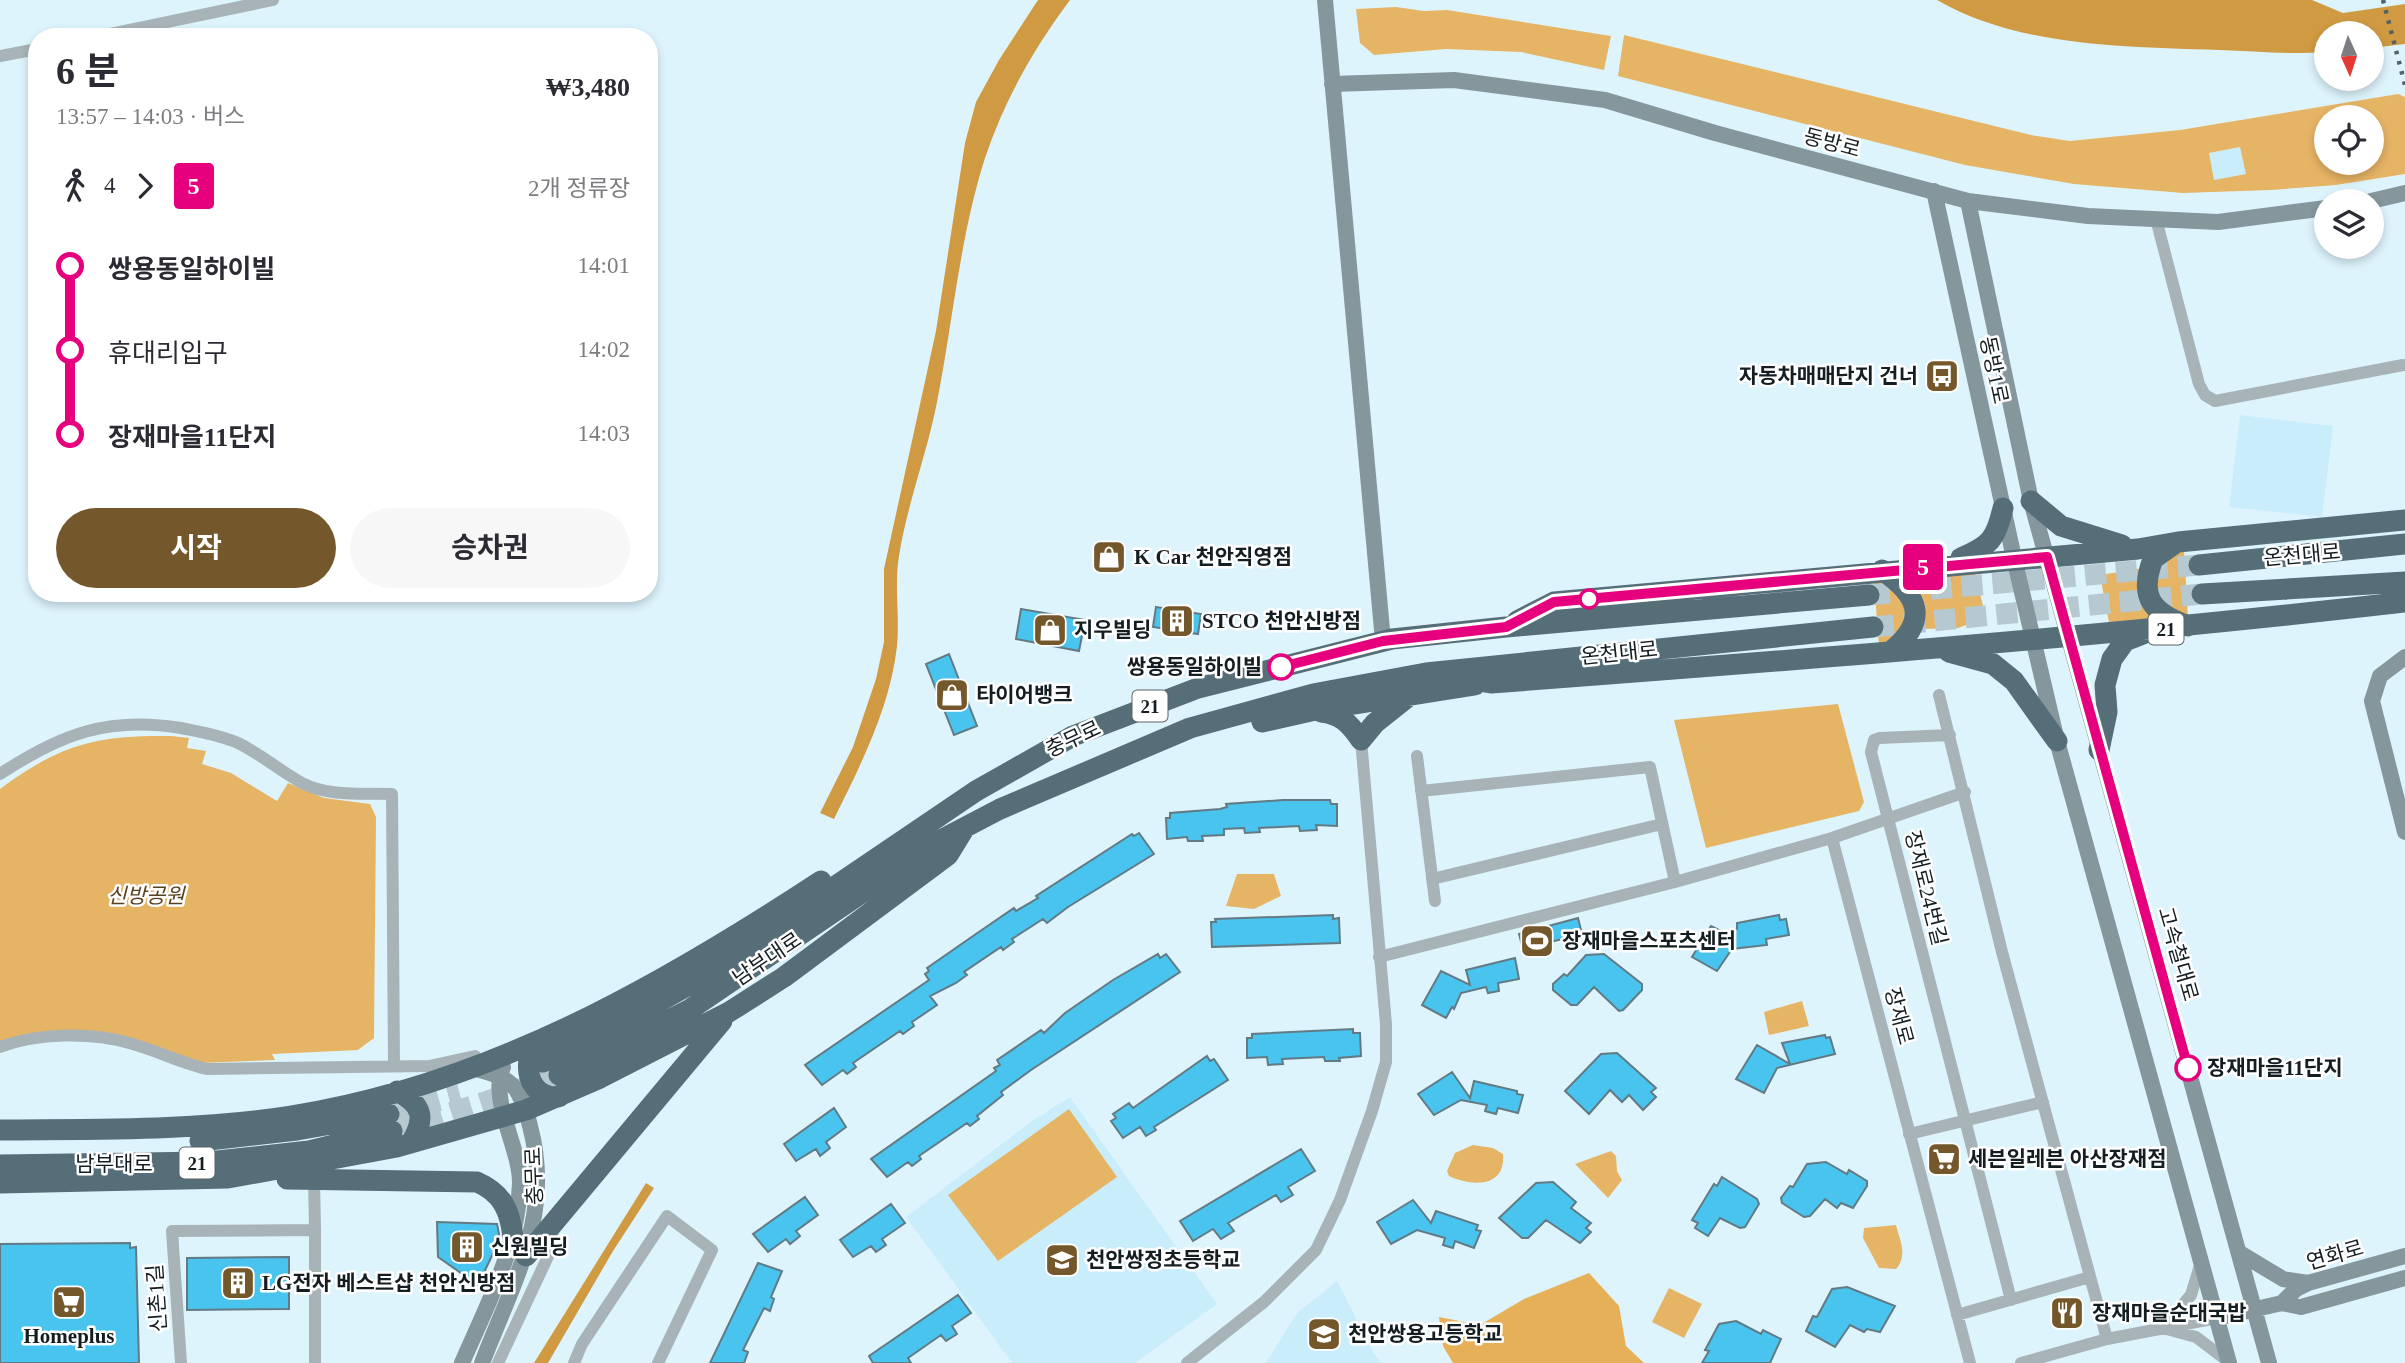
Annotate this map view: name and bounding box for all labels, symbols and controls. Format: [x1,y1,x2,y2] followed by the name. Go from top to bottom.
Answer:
[2314,21,2384,91] north arrow
[2314,21,2384,259] map controls
[56,50,119,92] text: 6 분
[546,73,630,102] text: ₩3,480
[56,104,245,129] text: 13:57 – 14:03 · 버스
[2314,105,2384,175] button: locate
[1801,124,1863,162] street label: 동방로
[56,167,94,205] icon: walk
[126,167,164,205] icon: forward
[104,173,116,198] text: 4
[188,173,200,199] text: 5
[528,176,630,201] text: 2개 정류장
[2314,189,2384,259] button: layers
[578,253,630,278] text: 14:01
[108,255,275,284] text: 쌍용동일하이빌
[1975,334,2013,406] street label: 동방1로
[578,337,630,362] text: 14:02
[108,339,228,368] text: 휴대리입구
[1923,357,1961,395] bus stop icon: 자동차매매단지 건너
[1739,364,1918,388] place label: 자동차매매단지 건너
[578,421,630,446] text: 14:03
[108,423,276,452] text: 장재마을11단지
[56,508,336,588] button: 시작
[350,508,630,588] button: 승차권
[1090,538,1128,576] shop icon: K Car 천안직영점
[2262,540,2342,570] street label: 온천대로
[1900,544,1946,590] line badge: 5
[1134,545,1292,569] place label: K Car 천안직영점
[1917,554,1929,580] text: 5
[1579,589,1599,609] unlabelled marker
[1158,602,1196,640] building icon: STCO 천안신방점
[1202,609,1361,633] place label: STCO 천안신방점
[1031,611,1069,649] shop icon: 지우빌딩
[2148,614,2184,644] road number: 21
[1074,618,1151,642] place label: 지우빌딩
[1579,637,1659,669] street label: 온천대로
[1268,654,1294,680] marker: 쌍용동일하이빌
[1127,655,1262,679] place label: 쌍용동일하이빌
[933,676,971,714] shop icon: 타이어뱅크
[976,683,1073,707] place label: 타이어뱅크
[1132,691,1168,722] road number: 21
[1042,716,1104,762] street label: 충무로
[1900,828,1952,948] street label: 장재로24번길
[107,884,186,908] park label: 신방공원
[2153,904,2203,1004] street label: 고속철대로
[1518,922,1556,960] sports icon: 장재마을스포츠센터
[728,927,806,991] street label: 남부대로
[1562,929,1736,953] place label: 장재마을스포츠센터
[1880,985,1918,1047] street label: 장재로
[2175,1055,2201,1081] marker: 장재마을11단지
[2207,1056,2343,1080] place label: 장재마을11단지
[1925,1140,1963,1178] supermarket icon: 세븐일레븐 아산장재점
[521,1147,547,1205] street label: 충무로
[1968,1147,2166,1171] place label: 세븐일레븐 아산장재점
[180,1148,214,1178] road number: 21
[75,1152,153,1176] street label: 남부대로
[448,1228,486,1266] building icon: 신원빌딩
[491,1235,568,1259] place label: 신원빌딩
[2304,1235,2366,1275] street label: 연화로
[1043,1241,1081,1279] school or university icon: 천안쌍정초등학교
[1086,1248,1241,1272] place label: 천안쌍정초등학교
[143,1263,171,1333] street label: 신촌1길
[219,1264,257,1302] building icon: LG전자 베스트샵 천안신방점
[262,1271,515,1295] place label: LG전자 베스트샵 천안신방점
[50,1283,88,1321] supermarket icon: Homeplus
[2048,1294,2086,1332] restaurant icon: 장재마을순대국밥
[2092,1301,2247,1325] place label: 장재마을순대국밥
[1305,1315,1343,1353] school or university icon: 천안쌍용고등학교
[1348,1322,1503,1346] place label: 천안쌍용고등학교
[23,1324,115,1348] place label: Homeplus

